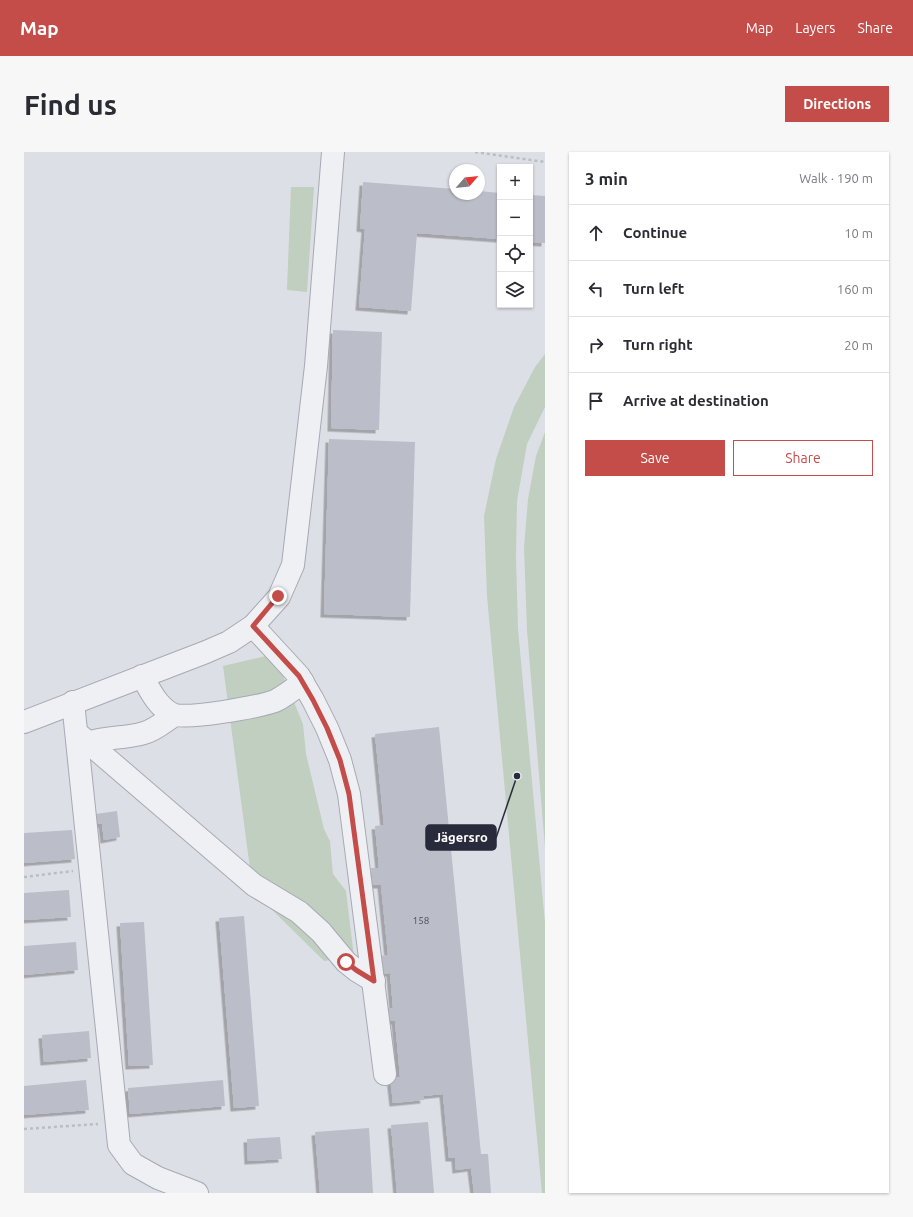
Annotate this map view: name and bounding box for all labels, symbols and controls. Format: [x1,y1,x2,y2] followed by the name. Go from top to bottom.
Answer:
[20,17,59,39] text: Map
[746,20,773,36] text: Map
[795,20,835,36] text: Layers
[857,20,893,36] text: Share
[785,86,889,122] button: Directions
[24,89,117,120] text: Find us
[449,164,485,200] north arrow
[497,164,533,308] map controls
[497,164,533,200] button: +
[585,169,628,188] text: 3 min
[799,171,873,185] text: Walk · 190 m
[497,200,533,236] button: −
[585,222,607,244] icon: ahead
[623,224,687,241] text: Continue
[844,226,873,240] text: 10 m
[497,236,533,272] button: locate
[497,272,533,308] button: layers
[585,278,607,300] icon: left
[623,280,684,297] text: Turn left
[837,282,873,296] text: 160 m
[585,334,607,356] icon: right
[623,336,693,353] text: Turn right
[844,338,873,352] text: 20 m
[585,390,607,412] icon: arrive
[623,392,769,409] text: Arrive at destination
[585,440,725,476] button: Save
[733,440,873,476] button: Share
[269,587,287,605] route end
[426,825,496,850] callout: Jägersro
[434,830,488,844] text: Jägersro
[413,915,430,926] house number: 158
[337,953,355,971] route start

